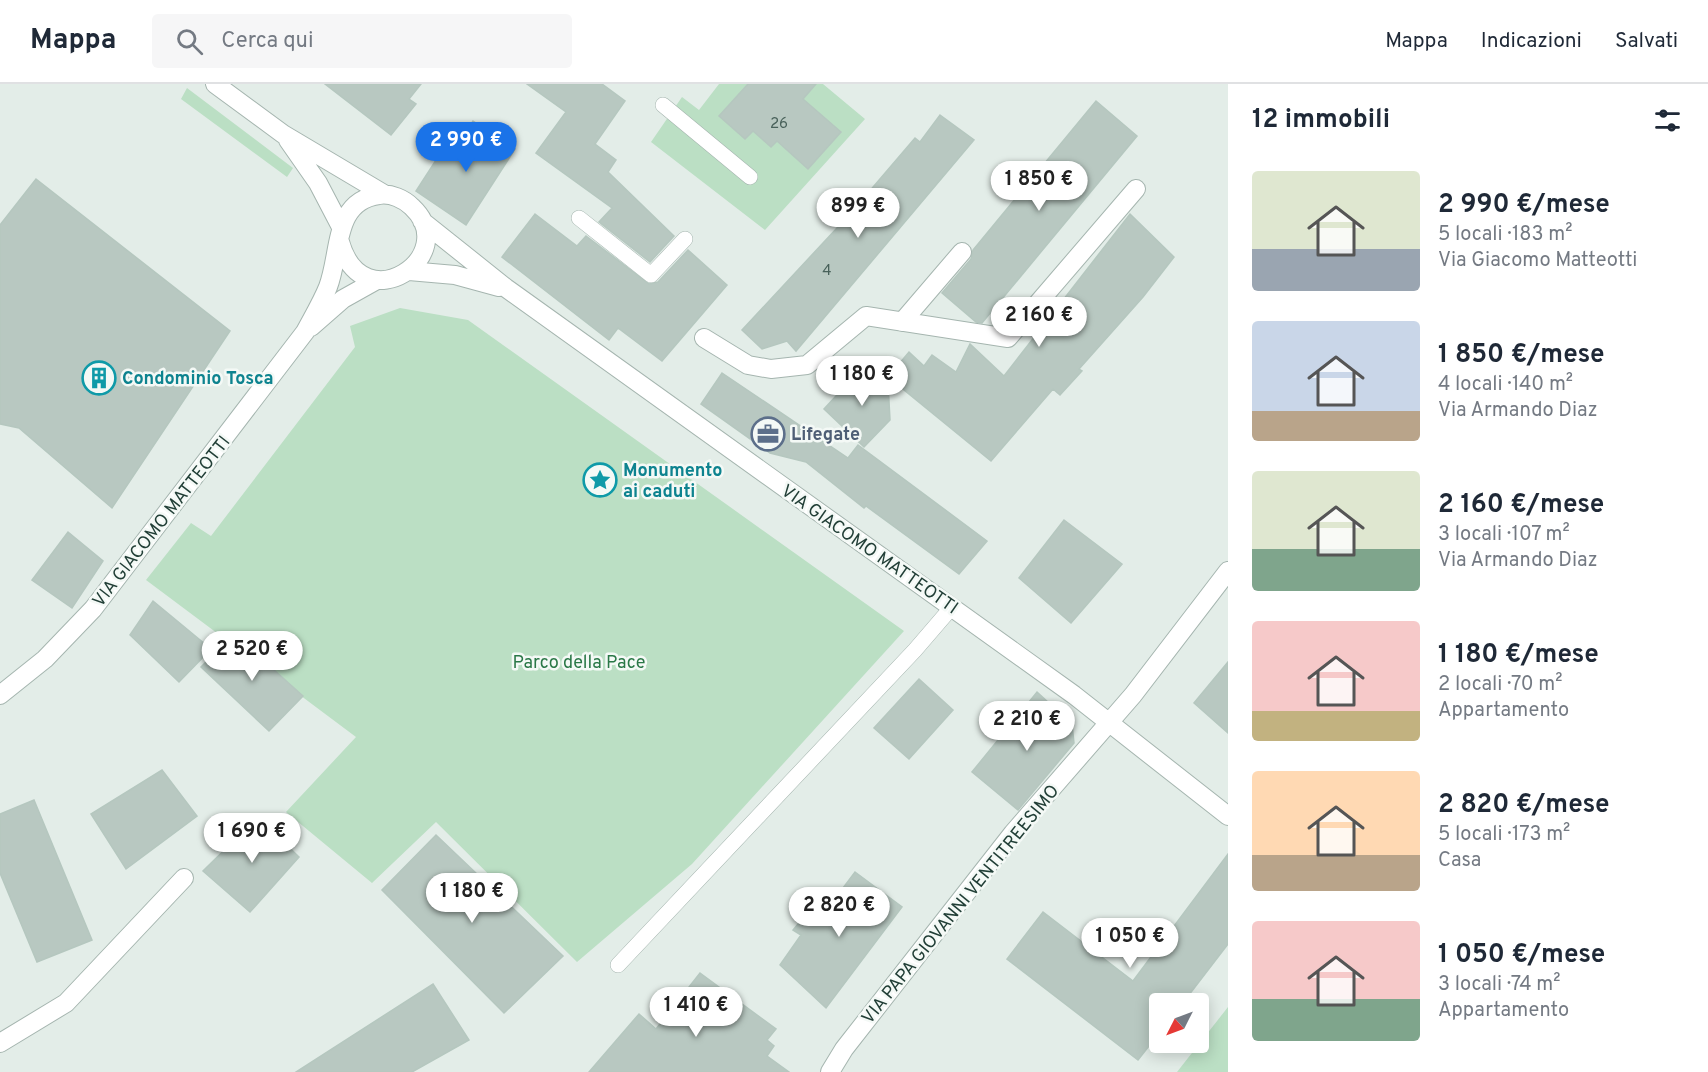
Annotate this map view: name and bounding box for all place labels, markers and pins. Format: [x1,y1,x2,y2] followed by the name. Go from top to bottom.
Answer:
[411,122,521,173] pin: 2 990 €
[984,161,1094,212] pin: 1 850 €
[816,188,900,239] pin: 899 €
[984,297,1094,348] pin: 2 160 €
[807,356,917,407] pin: 1 180 €
[81,360,117,396] building icon: Condominio Tosca
[122,368,274,391] place label: Condominio Tosca
[750,416,786,452] office icon: Lifegate
[791,424,860,447] place label: Lifegate
[623,460,722,504] place label: Monumento ai caduti
[582,462,618,498] place icon: Monumento ai caduti
[197,631,307,682] pin: 2 520 €
[972,701,1082,752] pin: 2 210 €
[197,813,307,864] pin: 1 690 €
[417,873,527,924] pin: 1 180 €
[784,887,894,938] pin: 2 820 €
[1075,918,1185,969] pin: 1 050 €
[641,987,751,1038] pin: 1 410 €

